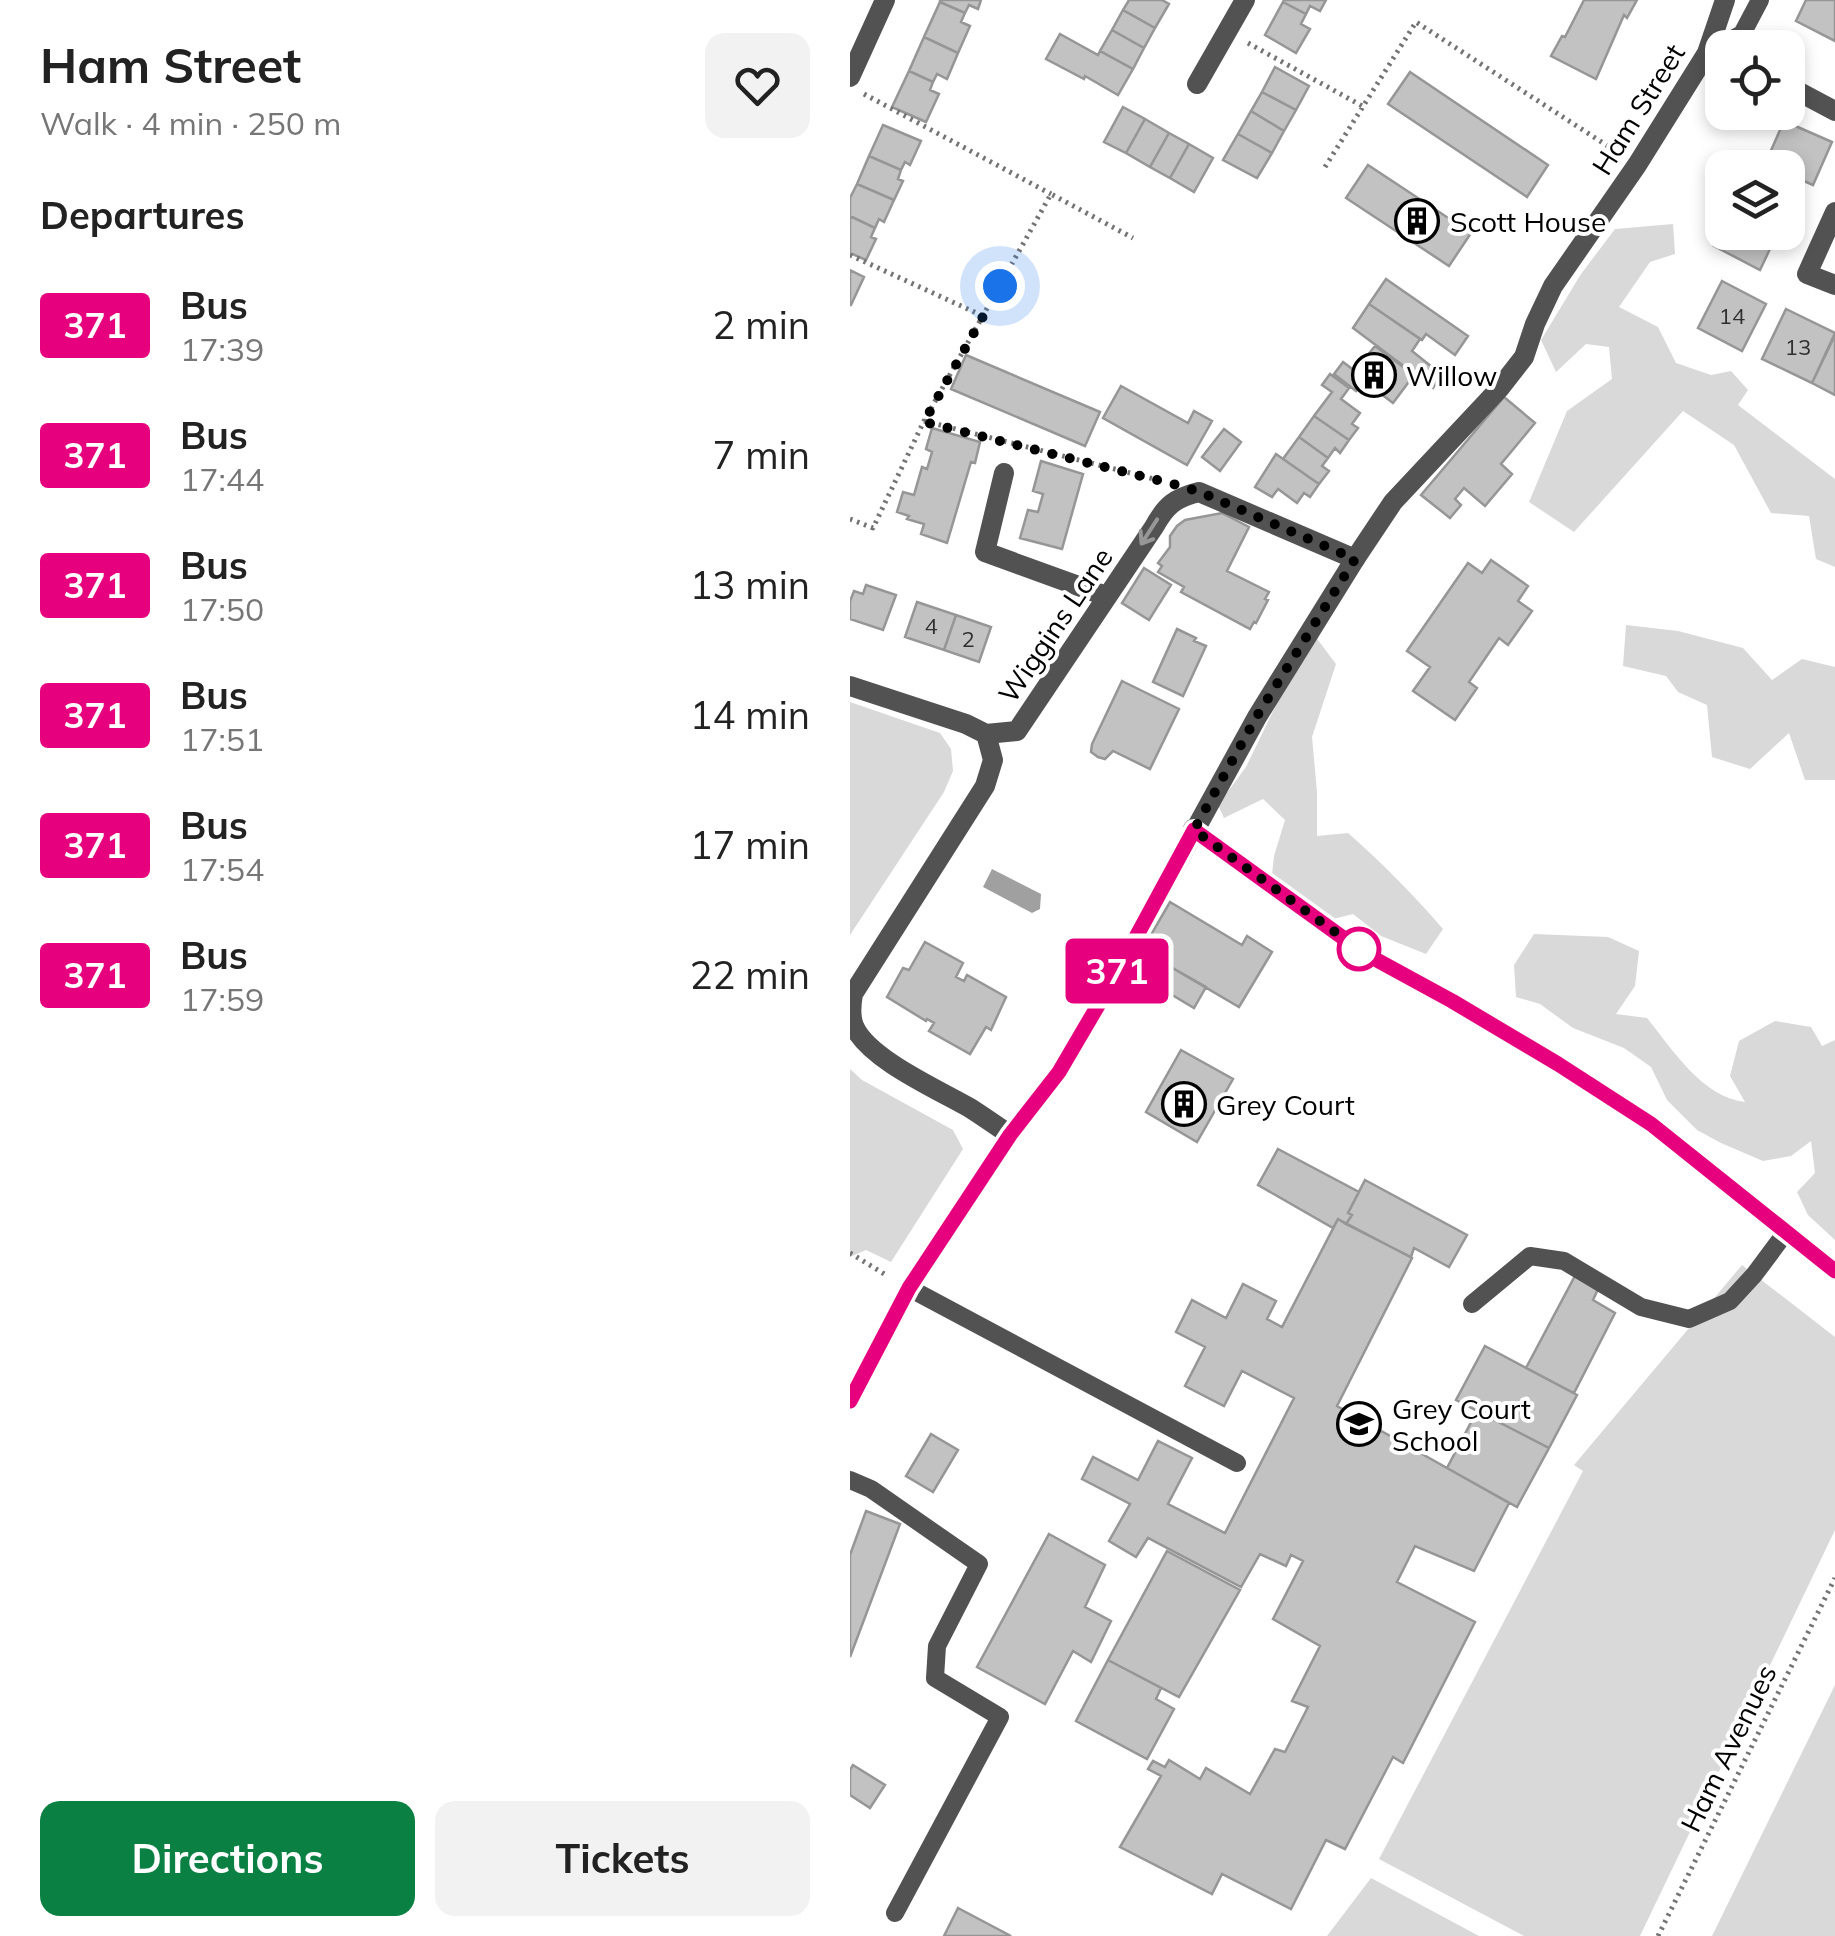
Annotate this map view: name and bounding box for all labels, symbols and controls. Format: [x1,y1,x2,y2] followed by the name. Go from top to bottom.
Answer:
[1705,30,1805,250] map controls
[1705,30,1805,130] button: locate
[705,33,810,138] button: heart
[40,35,301,95] text: Ham Street
[1584,37,1692,181] street label: Ham Street
[40,103,341,143] text: Walk · 4 min · 250 m
[1705,150,1805,250] button: layers
[40,191,244,239] text: Departures
[1394,198,1440,244] building icon: Scott House
[1450,204,1606,239] place label: Scott House
[975,261,1025,311] your location
[180,281,248,329] text: Bus
[713,301,810,349] text: 2 min
[1719,302,1745,330] house number: 14
[63,303,127,347] text: 371
[180,329,264,369] text: 17:39
[1785,333,1811,361] house number: 13
[1351,352,1397,398] building icon: Willow
[1406,358,1497,393] place label: Willow
[180,411,248,459] text: Bus
[713,431,810,479] text: 7 min
[63,433,127,477] text: 371
[180,459,264,499] text: 17:44
[1139,518,1160,546] one-way arrow
[180,541,248,589] text: Bus
[990,541,1120,709] street label: Wiggins Lane
[690,561,810,609] text: 13 min
[63,563,127,607] text: 371
[180,589,264,629] text: 17:50
[924,612,938,640] house number: 4
[961,625,975,653] house number: 2
[180,671,248,719] text: Bus
[690,691,810,739] text: 14 min
[63,693,127,737] text: 371
[180,719,264,759] text: 17:51
[180,801,248,849] text: Bus
[690,821,810,869] text: 17 min
[63,823,127,867] text: 371
[180,849,264,889] text: 17:54
[1338,928,1380,970] unlabelled marker
[180,931,248,979] text: Bus
[1060,938,1174,1004] line badge: 371
[1085,949,1149,993] text: 371
[690,951,810,999] text: 22 min
[63,953,127,997] text: 371
[180,979,264,1019] text: 17:59
[1161,1081,1207,1127] building icon: Grey Court
[1216,1087,1355,1122] place label: Grey Court
[1392,1391,1531,1458] place label: Grey Court School
[1336,1401,1382,1447] school or university icon: Grey Court School
[1672,1659,1784,1837] street label: Ham Avenues
[40,1801,415,1916] button: Directions
[435,1801,810,1916] button: Tickets

